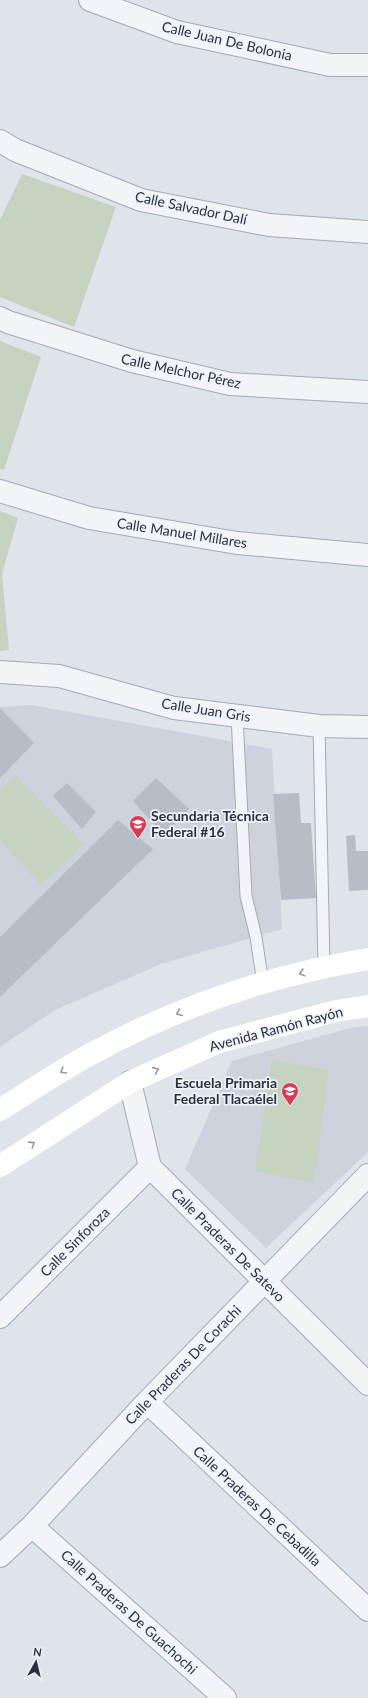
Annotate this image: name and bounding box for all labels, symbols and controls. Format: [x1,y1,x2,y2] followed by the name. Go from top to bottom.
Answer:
[160,17,294,64] street label: Calle Juan De Bolonia
[134,187,249,228] street label: Calle Salvador Dalí
[120,349,243,392] street label: Calle Melchor Pérez
[116,514,248,551] street label: Calle Manuel Millares
[160,694,252,725] street label: Calle Juan Gris
[151,807,269,840] place label: Secundaria Técnica Federal #16
[128,814,148,839] school or university icon: Secundaria Técnica Federal #16
[299,968,306,976] one-way arrow
[207,1003,345,1055] street label: Avenida Ramón Rayón
[176,1009,183,1017] one-way arrow
[60,1066,67,1074] one-way arrow
[151,1067,159,1075] one-way arrow
[173,1074,277,1107] place label: Escuela Primaria Federal Tlacaélel
[280,1081,300,1106] school or university icon: Escuela Primaria Federal Tlacaélel
[28,1141,35,1149] one-way arrow
[168,1184,289,1305] street label: Calle Praderas De Satevo
[36,1203,113,1280] street label: Calle Sinforoza
[121,1301,244,1428] street label: Calle Praderas De Corachi
[190,1442,325,1569] street label: Calle Praderas De Cebadilla
[58,1546,201,1677] street label: Calle Praderas De Guachochi
[16,1642,56,1682] north arrow
[32,1645,43,1659] text: N

